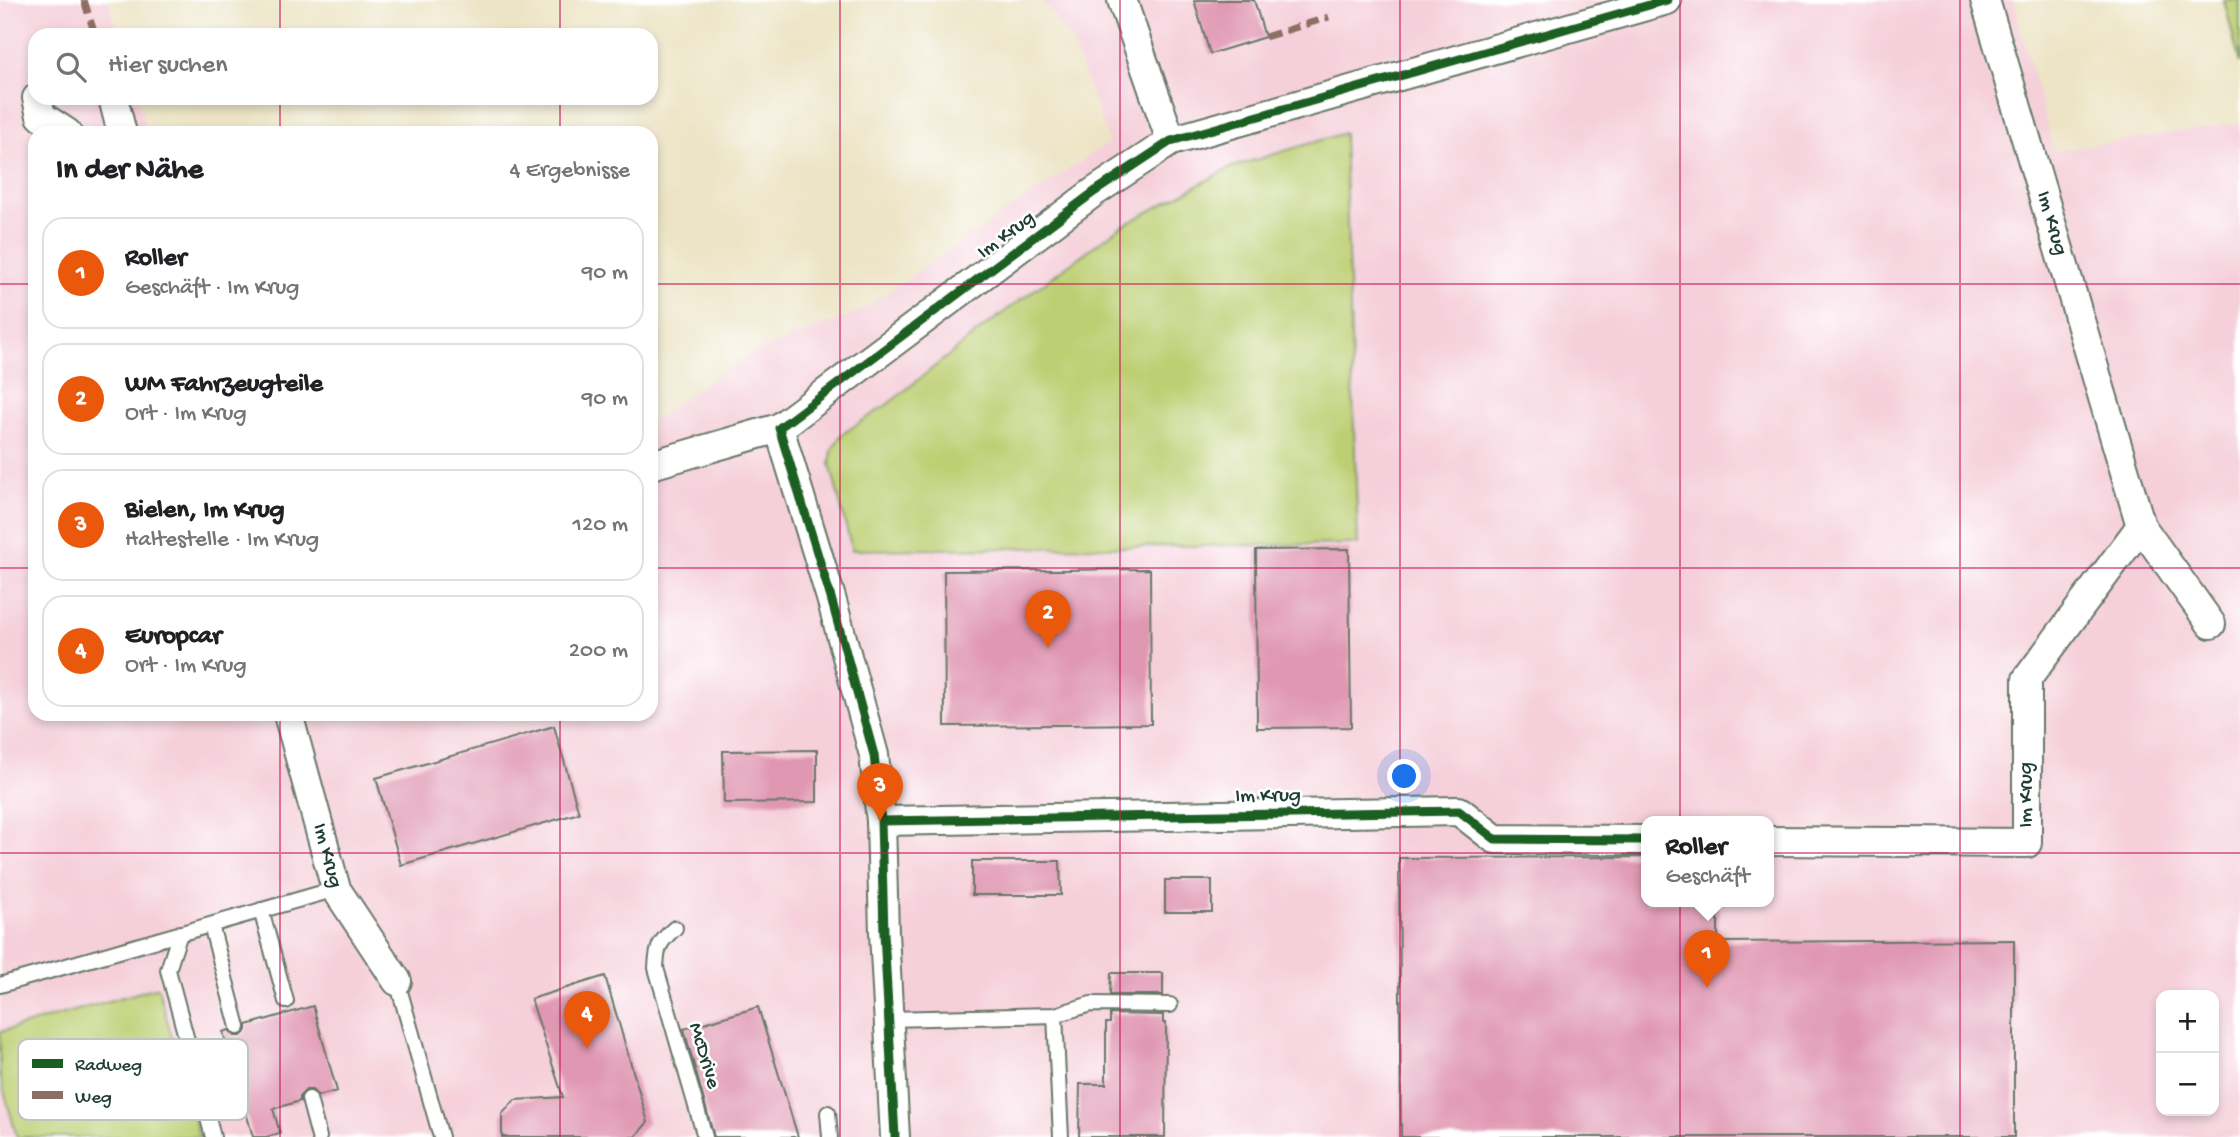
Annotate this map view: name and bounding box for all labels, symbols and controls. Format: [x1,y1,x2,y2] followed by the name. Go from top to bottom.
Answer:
[28,28,658,105] search box
[52,48,90,86] icon: search
[108,51,228,82] text: Hier suchen
[56,154,203,189] text: In der Nähe
[509,158,630,185] text: 4 Ergebnisse
[2030,188,2073,259] street label: Im Krug
[973,206,1041,266] street label: Im Krug
[125,244,186,275] text: Roller
[76,260,86,287] text: 1
[582,260,628,287] text: 90 m
[125,275,299,302] text: Geschäft · Im Krug
[125,370,323,401] text: WM Fahrzeugteile
[75,386,87,413] text: 2
[582,386,628,413] text: 90 m
[125,401,246,428] text: Ort · Im Krug
[125,496,285,527] text: Bielen, Im Krug
[75,512,87,539] text: 3
[573,512,628,539] text: 120 m
[125,527,319,554] text: Haltestelle · Im Krug
[1025,590,1071,648] pin: 2
[125,622,221,653] text: Europcar
[76,638,86,665] text: 4
[569,638,628,665] text: 200 m
[125,653,246,680] text: Ort · Im Krug
[1387,759,1421,793] your location
[2015,762,2040,828] street label: Im Krug
[857,763,903,821] pin: 3
[1235,784,1301,810] street label: Im Krug
[1641,816,1774,907] popup
[306,821,348,891] street label: Im Krug
[1665,833,1727,864] text: Roller
[1665,864,1750,891] text: Geschäft
[1684,930,1730,988] pin: 1
[2156,990,2219,1116] map controls
[2156,990,2219,1053] button: +
[564,991,610,1049] pin: 4
[681,1020,725,1093] street label: McDrive
[18,1039,248,1120] legend
[2156,1053,2219,1116] button: −
[75,1055,142,1078] text: Radweg
[75,1087,112,1110] text: Weg

